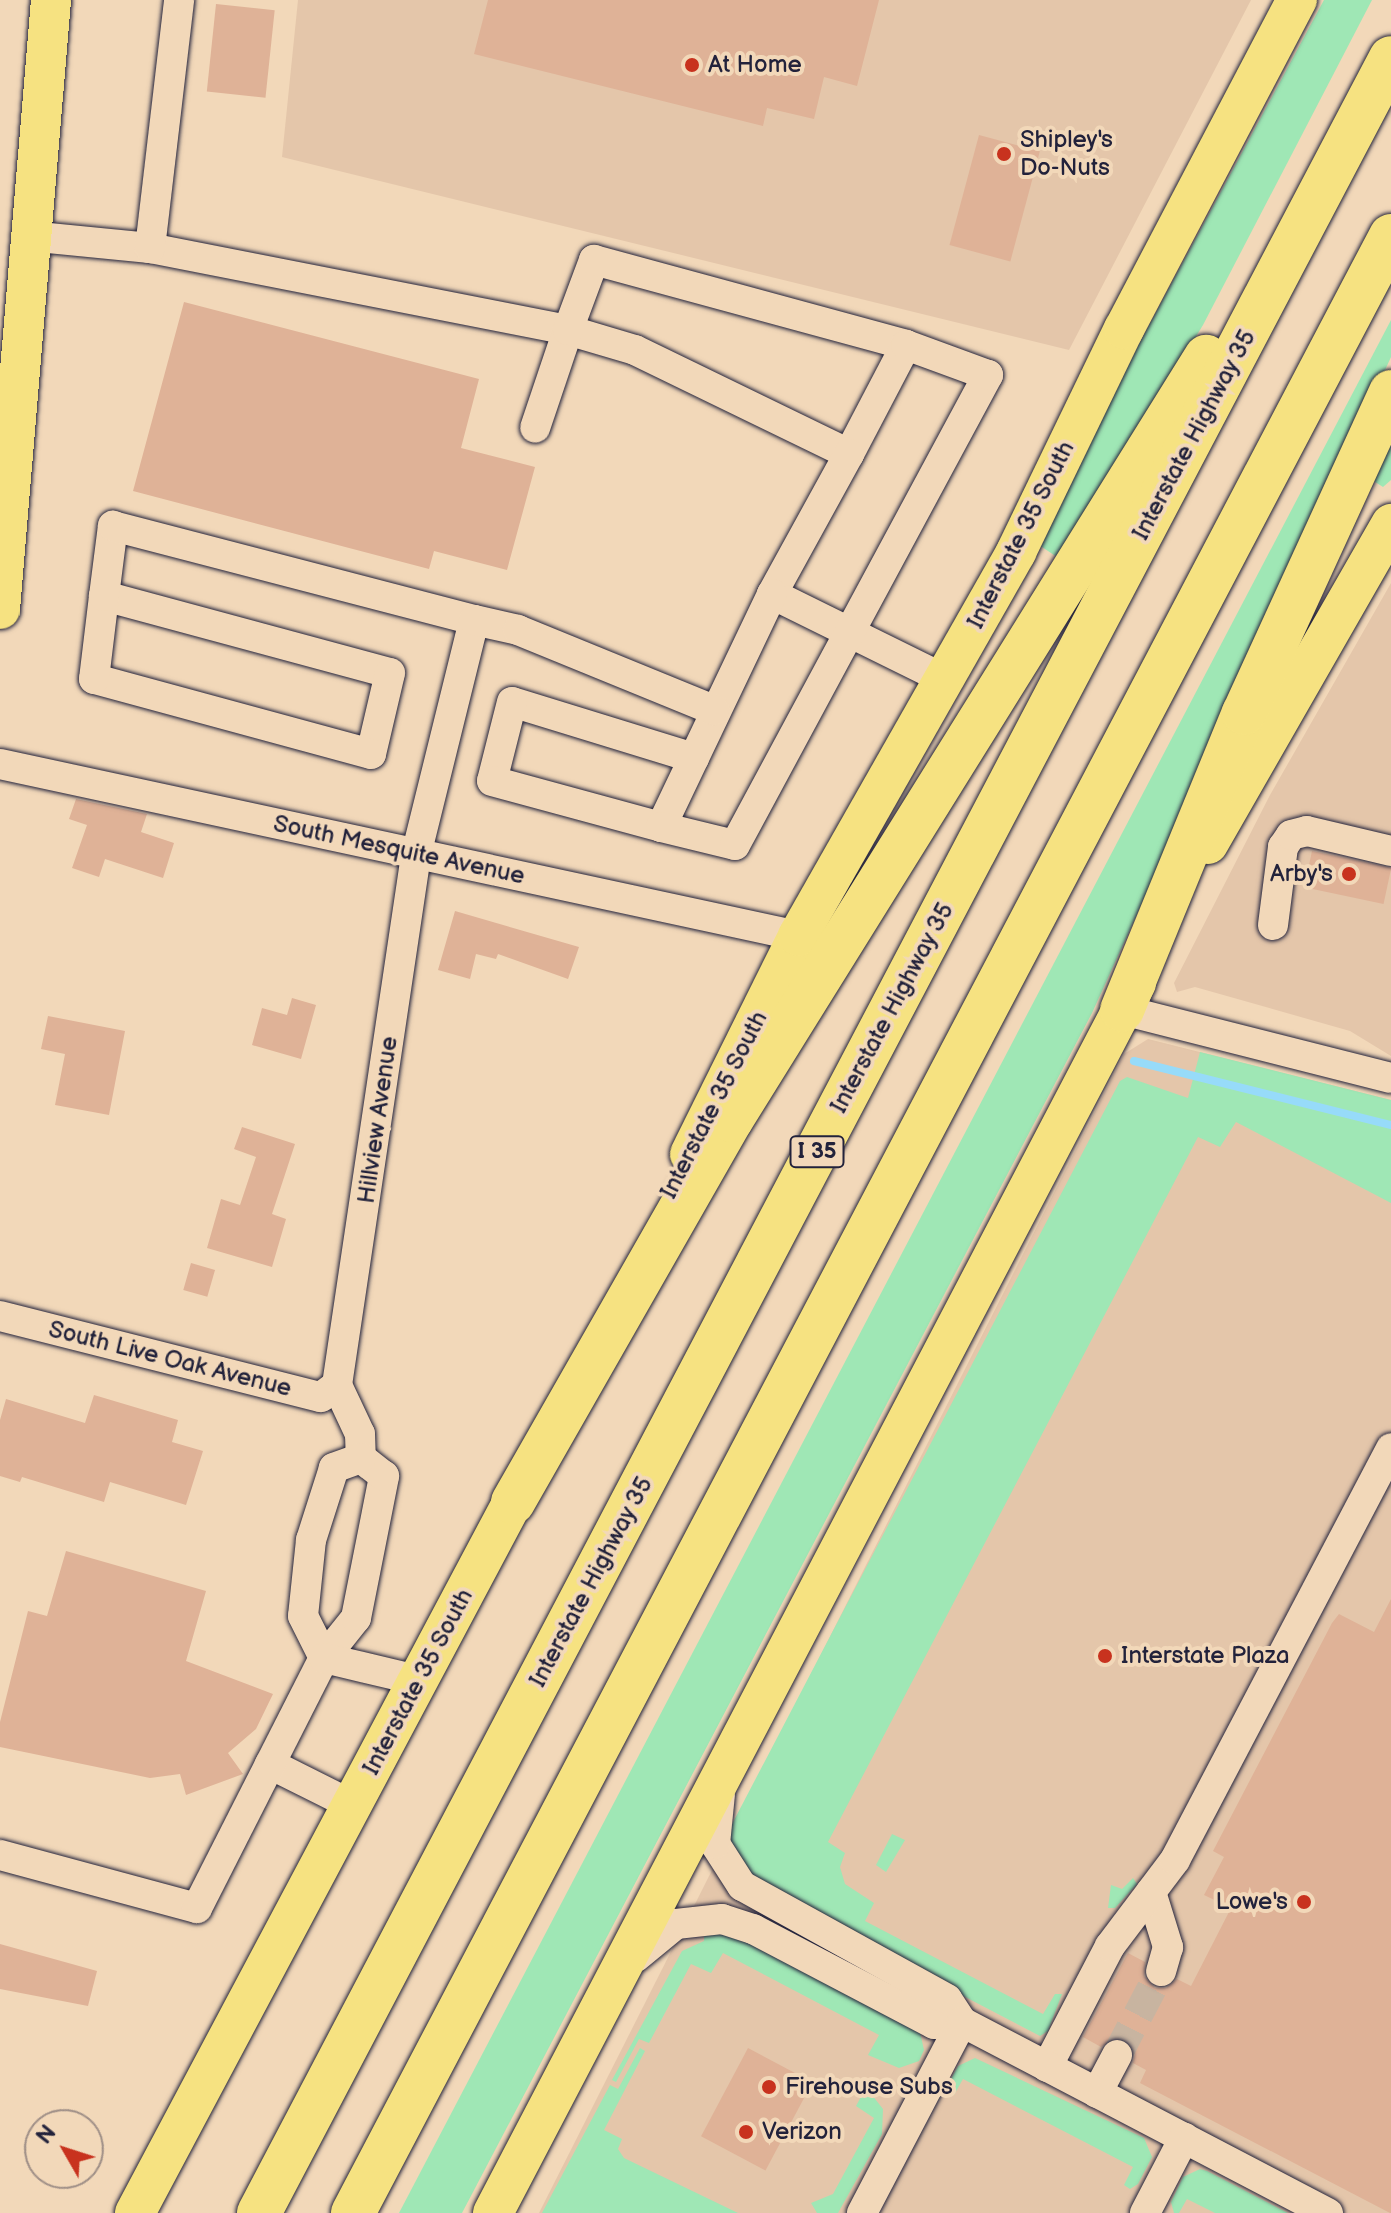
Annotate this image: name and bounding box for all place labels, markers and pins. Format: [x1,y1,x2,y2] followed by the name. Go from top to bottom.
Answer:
[708,51,802,79] place label: At Home
[683,56,701,74] marker: At Home
[1020,126,1113,182] place label: Shipley's Do-Nuts
[995,145,1013,163] marker: Shipley's Do-Nuts
[1270,860,1333,888] place label: Arby's
[1340,865,1358,883] marker: Arby's
[1121,1642,1290,1670] place label: Interstate Plaza
[1096,1647,1114,1665] marker: Interstate Plaza
[1216,1888,1288,1916] place label: Lowe's
[1295,1893,1313,1911] marker: Lowe's
[785,2073,953,2101] place label: Firehouse Subs
[760,2078,778,2096] marker: Firehouse Subs
[762,2118,842,2146] place label: Verizon
[737,2123,755,2141] marker: Verizon

